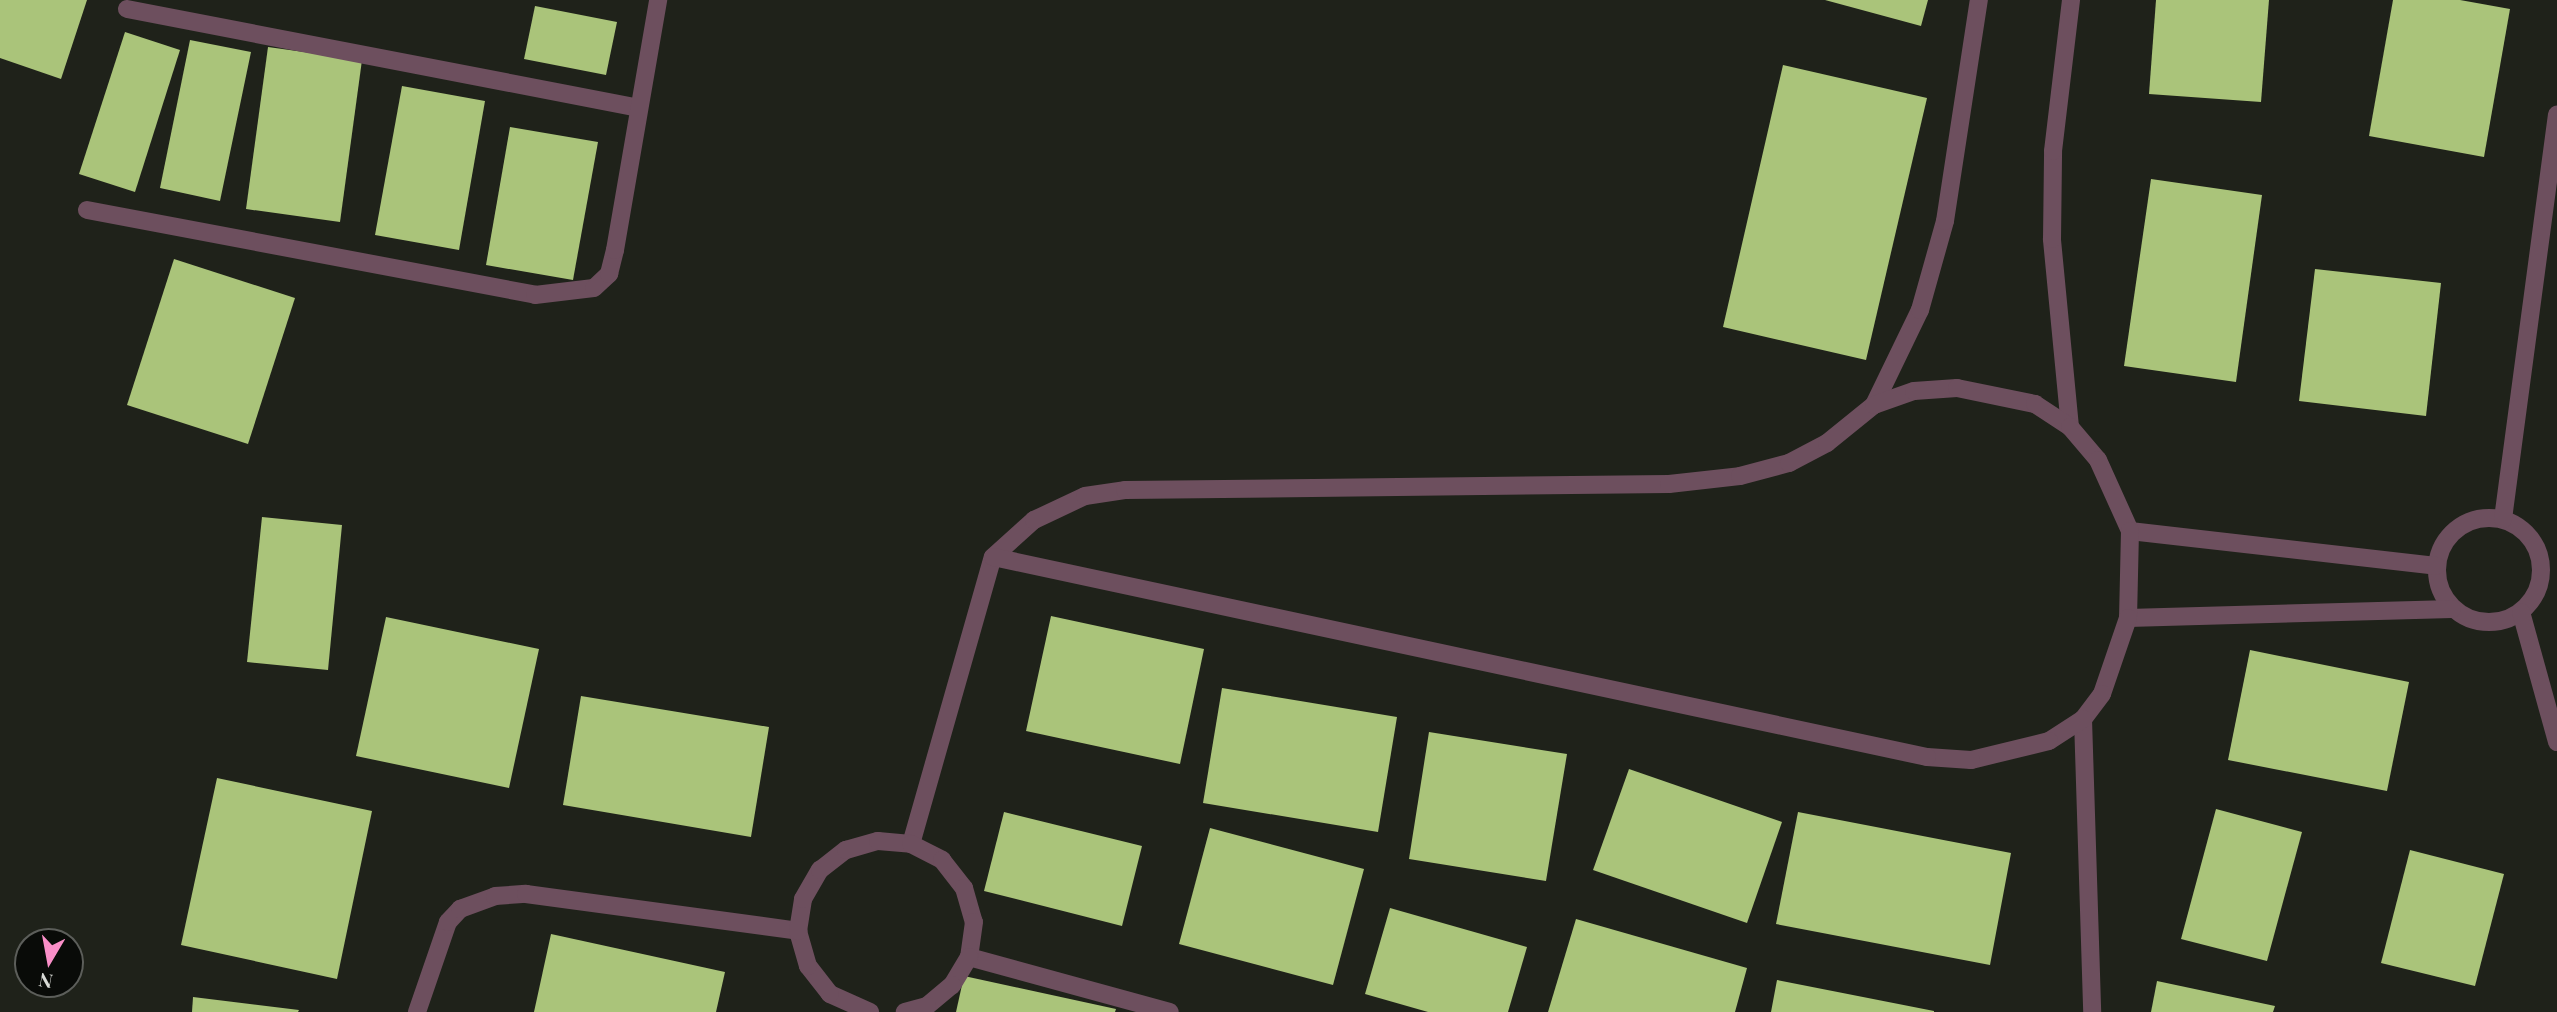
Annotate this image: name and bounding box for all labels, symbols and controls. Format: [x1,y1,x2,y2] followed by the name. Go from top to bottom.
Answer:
[14,928,84,998] north arrow
[37,968,55,996] text: N

